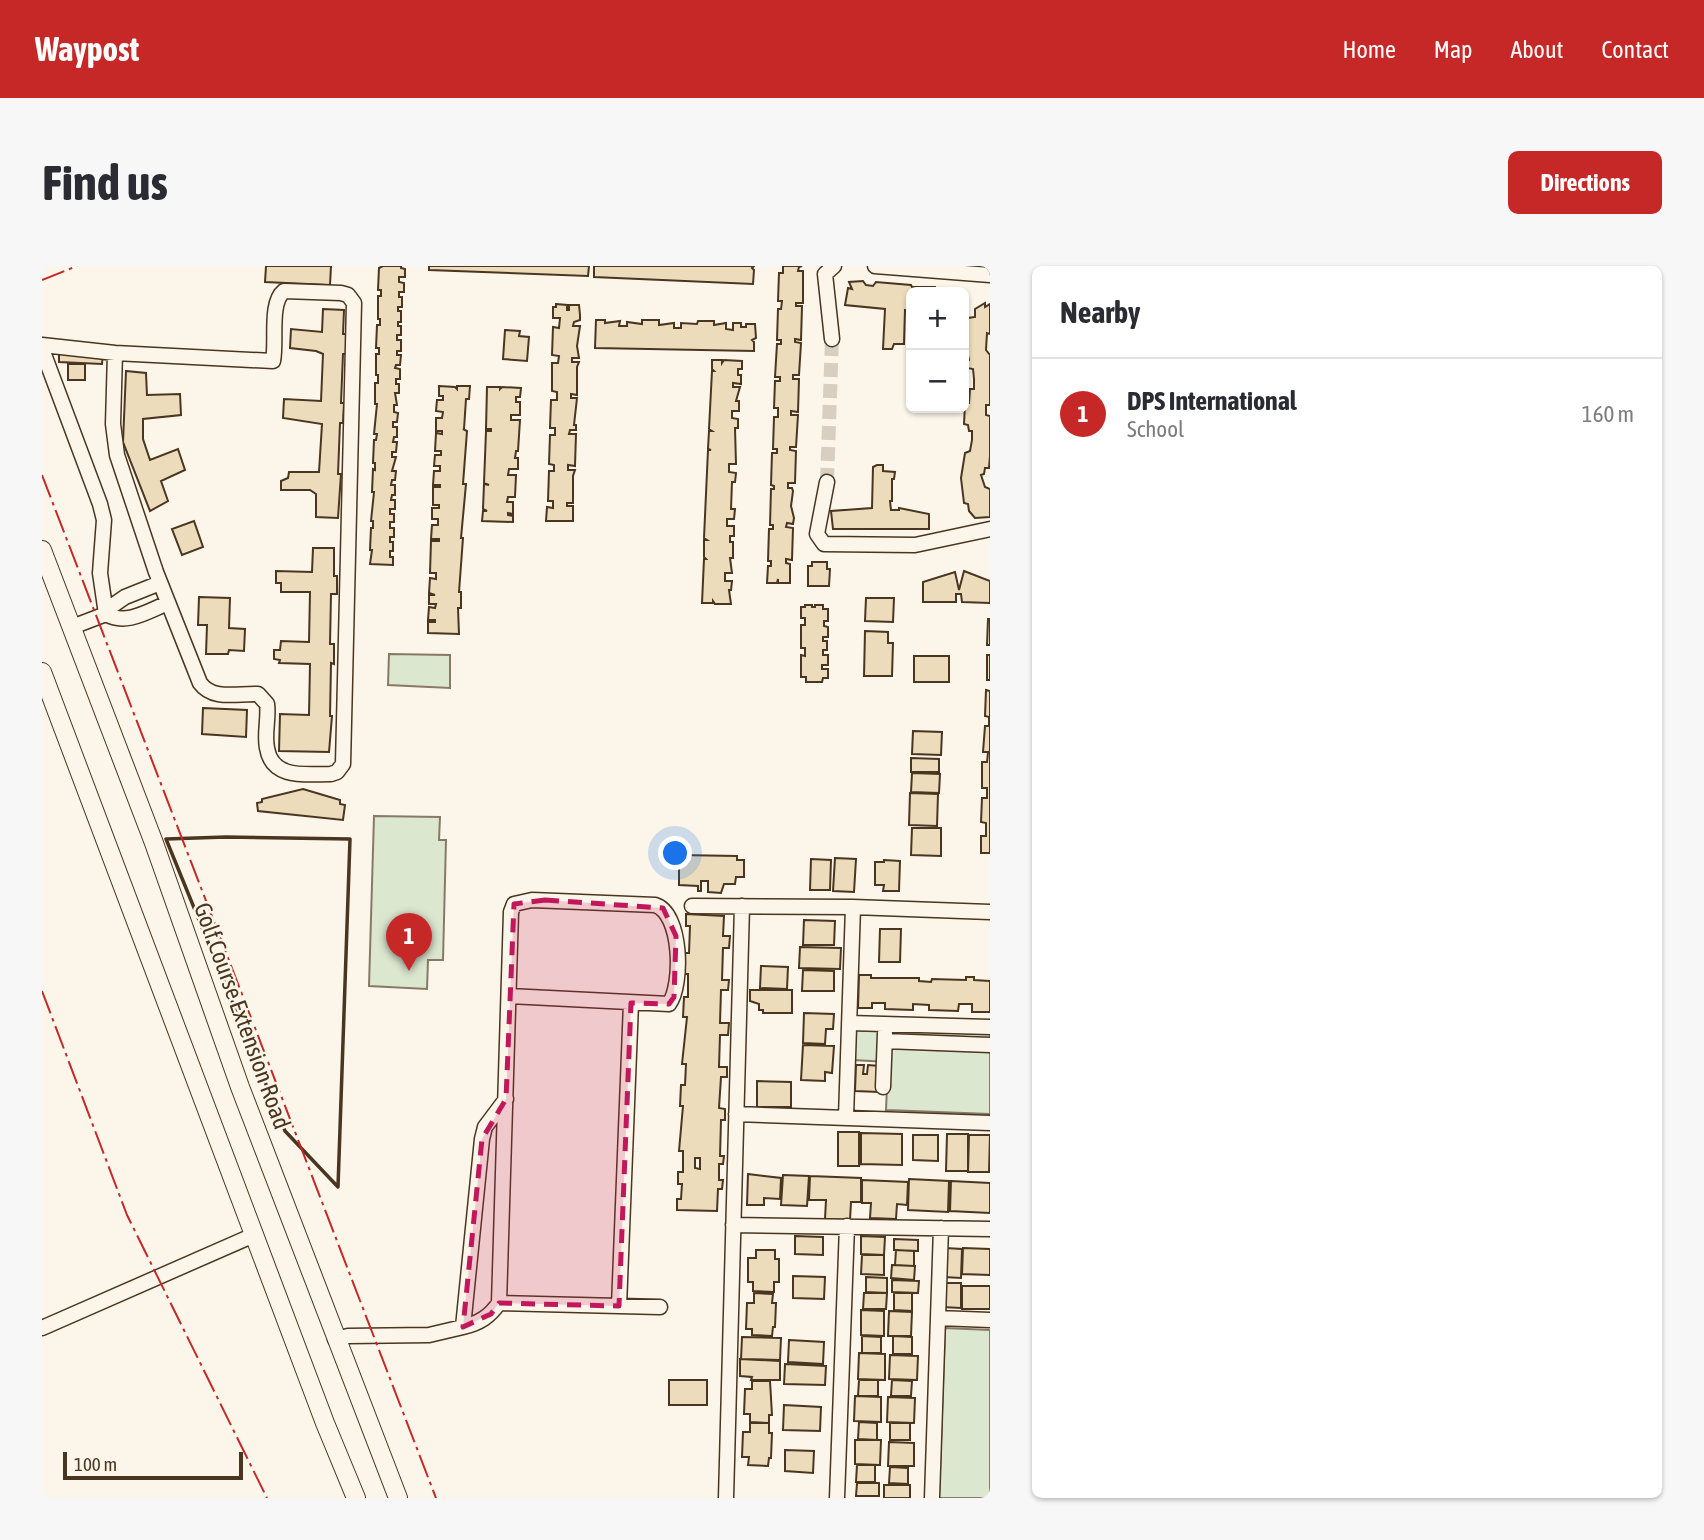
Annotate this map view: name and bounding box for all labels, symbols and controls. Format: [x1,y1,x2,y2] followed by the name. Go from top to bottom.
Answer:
[35,30,139,68] text: Waypost
[1342,36,1396,63] text: Home
[1434,36,1472,63] text: Map
[1510,36,1563,63] text: About
[1601,36,1669,63] text: Contact
[1508,151,1662,214] button: Directions
[42,154,168,210] text: Find us
[906,287,969,413] map controls
[906,287,969,350] button: +
[1060,295,1140,329] text: Nearby
[906,350,969,413] button: −
[1127,386,1297,416] text: DPS International
[1078,401,1088,427] text: 1
[1582,401,1634,427] text: 160 m
[1127,416,1184,442] text: School
[658,836,692,870] your location
[189,899,296,1133] street label: Golf Course Extension Road
[386,913,432,971] pin: 1
[63,1449,243,1481] scale bar
[74,1453,117,1475] text: 100 m

